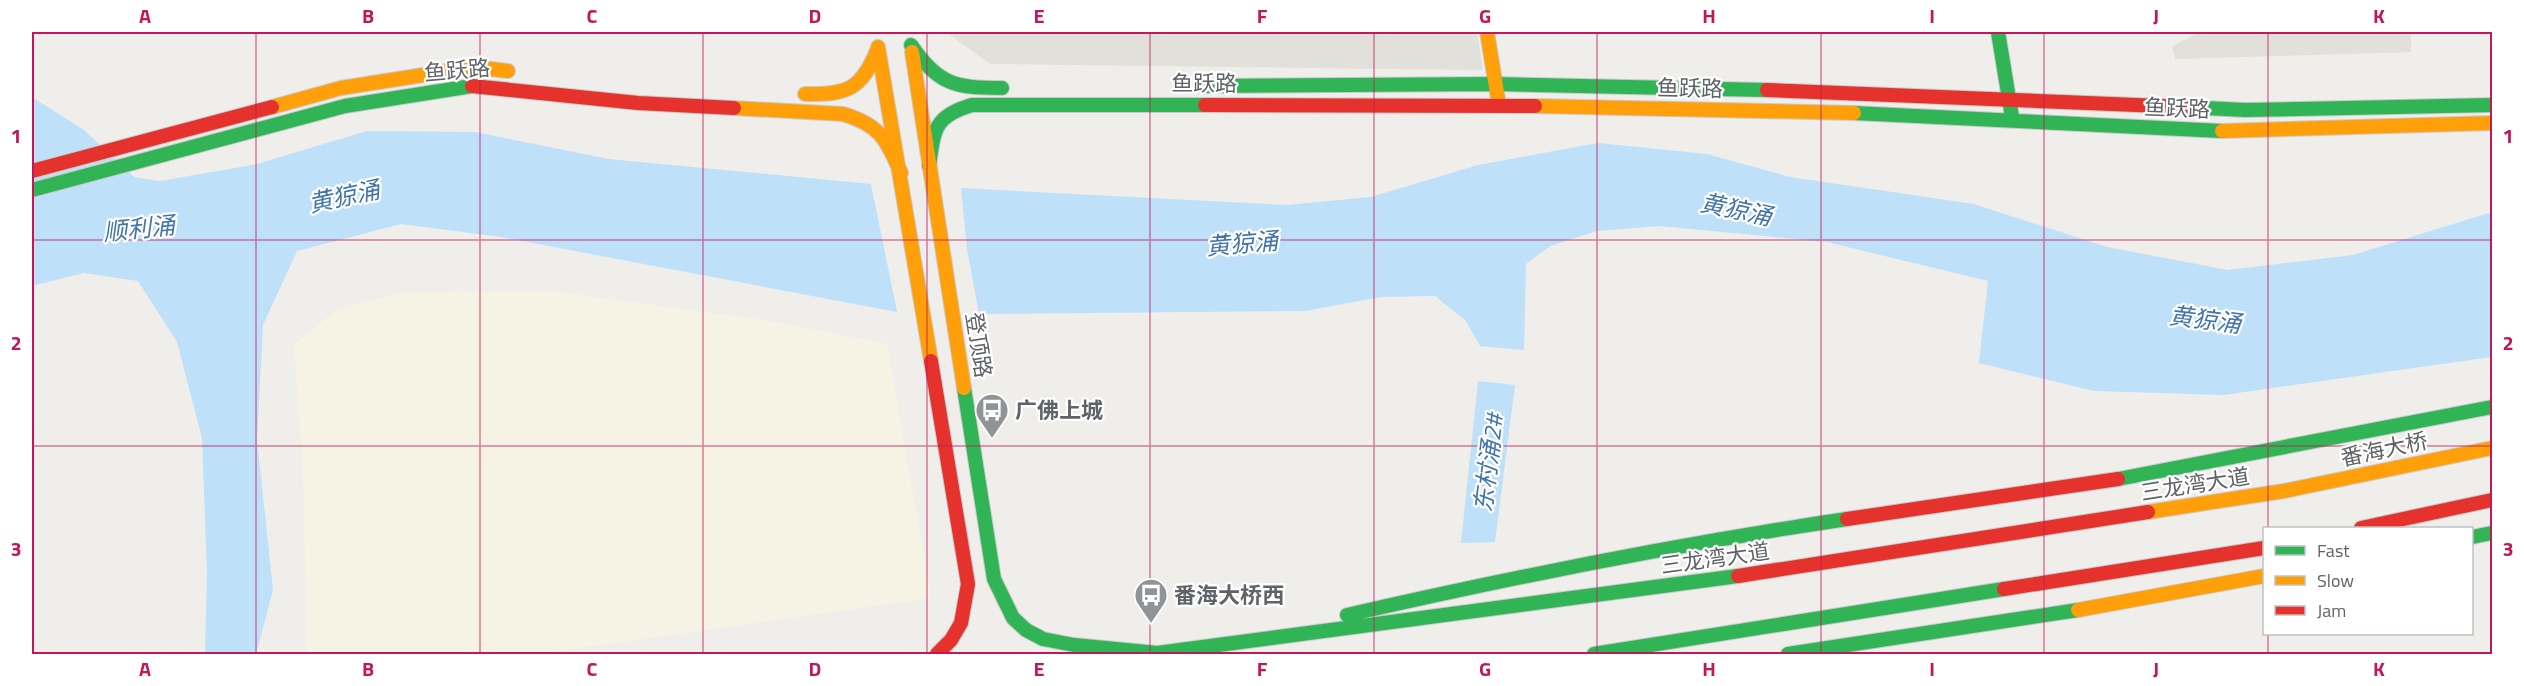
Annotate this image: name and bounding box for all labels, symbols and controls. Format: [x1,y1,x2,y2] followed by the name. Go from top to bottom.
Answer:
[139,0,151,31] text: A
[362,0,374,31] text: B
[587,0,598,31] text: C
[809,0,821,31] text: D
[1033,0,1045,31] text: E
[1257,0,1268,31] text: F
[1479,0,1491,31] text: G
[1702,0,1716,31] text: H
[1929,0,1935,31] text: I
[2153,0,2159,31] text: J
[2373,0,2385,31] text: K
[423,50,491,90] street label: 鱼跃路
[1171,66,1237,100] street label: 鱼跃路
[1657,70,1723,106] street label: 鱼跃路
[2143,90,2211,126] street label: 鱼跃路
[10,120,22,151] text: 1
[2502,120,2514,151] text: 1
[305,170,386,221] water label: 黄猄涌
[1697,184,1778,235] water label: 黄猄涌
[101,206,180,250] water label: 顺利涌
[1204,222,1282,264] water label: 黄猄涌
[2167,297,2246,342] water label: 黄猄涌
[957,310,1001,380] street label: 登顶路
[10,327,22,358] text: 2
[2502,327,2514,358] text: 2
[974,392,1010,439] bus stop icon: 广佛上城
[1015,393,1103,427] place label: 广佛上城
[1464,409,1512,514] water label: 东村涌2#
[2337,423,2431,475] street label: 番海大桥
[2138,459,2252,509] street label: 三龙湾大道
[2263,527,2473,635] legend
[10,533,22,564] text: 3
[2502,533,2514,564] text: 3
[1658,534,1772,582] street label: 三龙湾大道
[2317,537,2350,564] text: Fast
[2317,567,2354,594] text: Slow
[1133,577,1169,624] bus stop icon: 番海大桥西
[1174,578,1284,612] place label: 番海大桥西
[2317,597,2346,624] text: Jam
[139,653,151,684] text: A
[362,653,374,684] text: B
[587,653,598,684] text: C
[809,653,821,684] text: D
[1033,653,1045,684] text: E
[1257,653,1268,684] text: F
[1479,653,1491,684] text: G
[1702,653,1716,684] text: H
[1929,653,1935,684] text: I
[2153,653,2159,684] text: J
[2373,653,2385,684] text: K

